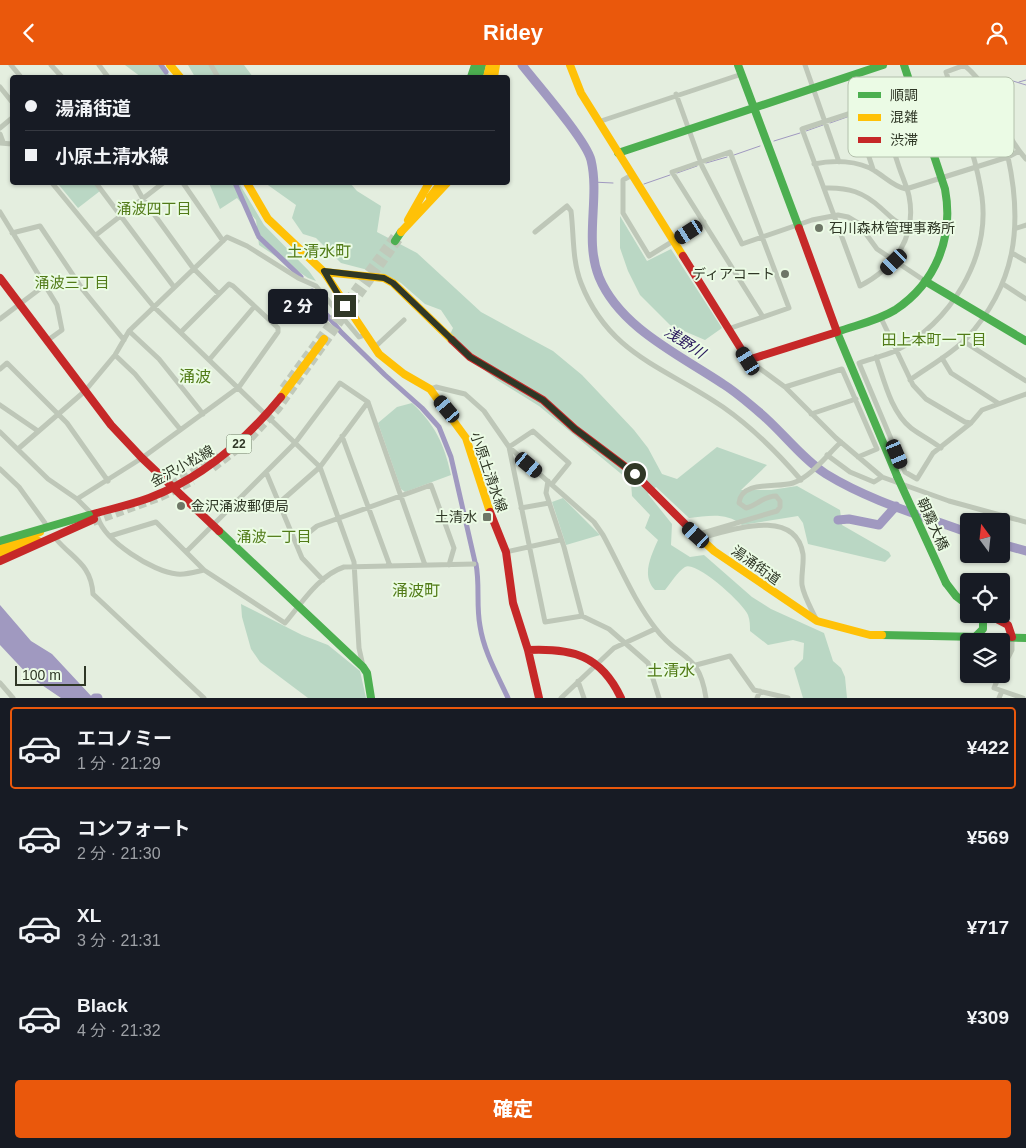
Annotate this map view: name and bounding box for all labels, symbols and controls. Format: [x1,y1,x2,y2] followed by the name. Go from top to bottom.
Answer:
[15,19,43,47] icon: back
[983,19,1011,47] icon: person
[483,20,543,45] text: Ridey
[848,77,1014,157] legend
[890,87,918,103] text: 順調
[55,98,131,119] text: 湯涌街道
[890,109,918,125] text: 混雑
[890,132,918,148] text: 渋滞
[55,146,169,167] text: 小原土清水線
[116,200,192,217] district label: 涌波四丁目
[672,218,705,246] car
[829,220,955,236] place label: 石川森林管理事務所
[813,222,825,234] marker: 石川森林管理事務所
[287,243,351,260] district label: 土清水町
[877,246,910,278] car
[692,266,775,282] place label: ディアコート
[779,268,791,280] marker: ディアコート
[34,274,110,291] district label: 涌波三丁目
[268,289,328,323] callout: 2 分
[334,295,356,317] route end
[283,298,313,315] text: 2 分
[661,323,710,362] water label: 浅野川
[881,331,987,348] district label: 田上本町一丁目
[733,344,762,378] car
[179,368,211,385] district label: 涌波
[431,393,462,425] car
[468,430,510,514] street label: 小原土清水線
[226,434,252,453] road number: 22
[884,437,909,471] car
[148,442,216,490] street label: 金沢小松線
[512,450,545,480] car
[624,463,646,485] route start
[914,495,952,553] street label: 朝霧大橋
[191,498,289,514] place label: 金沢涌波郵便局
[175,500,187,512] marker: 金沢涌波郵便局
[435,509,477,525] place label: 土清水
[481,511,493,523] marker: 土清水
[960,513,1010,563] north arrow
[960,513,1010,683] map controls
[679,519,712,551] car
[236,528,312,545] district label: 涌波一丁目
[728,542,784,588] street label: 湯涌街道
[960,573,1010,623] button: locate
[392,582,440,599] district label: 涌波町
[960,633,1010,683] button: layers
[647,662,695,679] district label: 土清水
[15,663,86,686] scale bar
[22,667,61,683] text: 100 m
[17,726,62,771] icon: car
[77,728,172,749] text: エコノミー
[967,737,1009,758] text: ¥422
[77,755,161,772] text: 1 分 · 21:29
[17,816,62,861] icon: car
[77,818,190,839] text: コンフォート
[967,827,1009,848] text: ¥569
[77,845,161,862] text: 2 分 · 21:30
[77,905,101,926] text: XL
[17,906,62,951] icon: car
[967,917,1009,938] text: ¥717
[77,932,161,949] text: 3 分 · 21:31
[77,995,128,1016] text: Black
[17,996,62,1041] icon: car
[967,1007,1009,1028] text: ¥309
[77,1022,161,1039] text: 4 分 · 21:32
[15,1080,1011,1138] button: 確定

